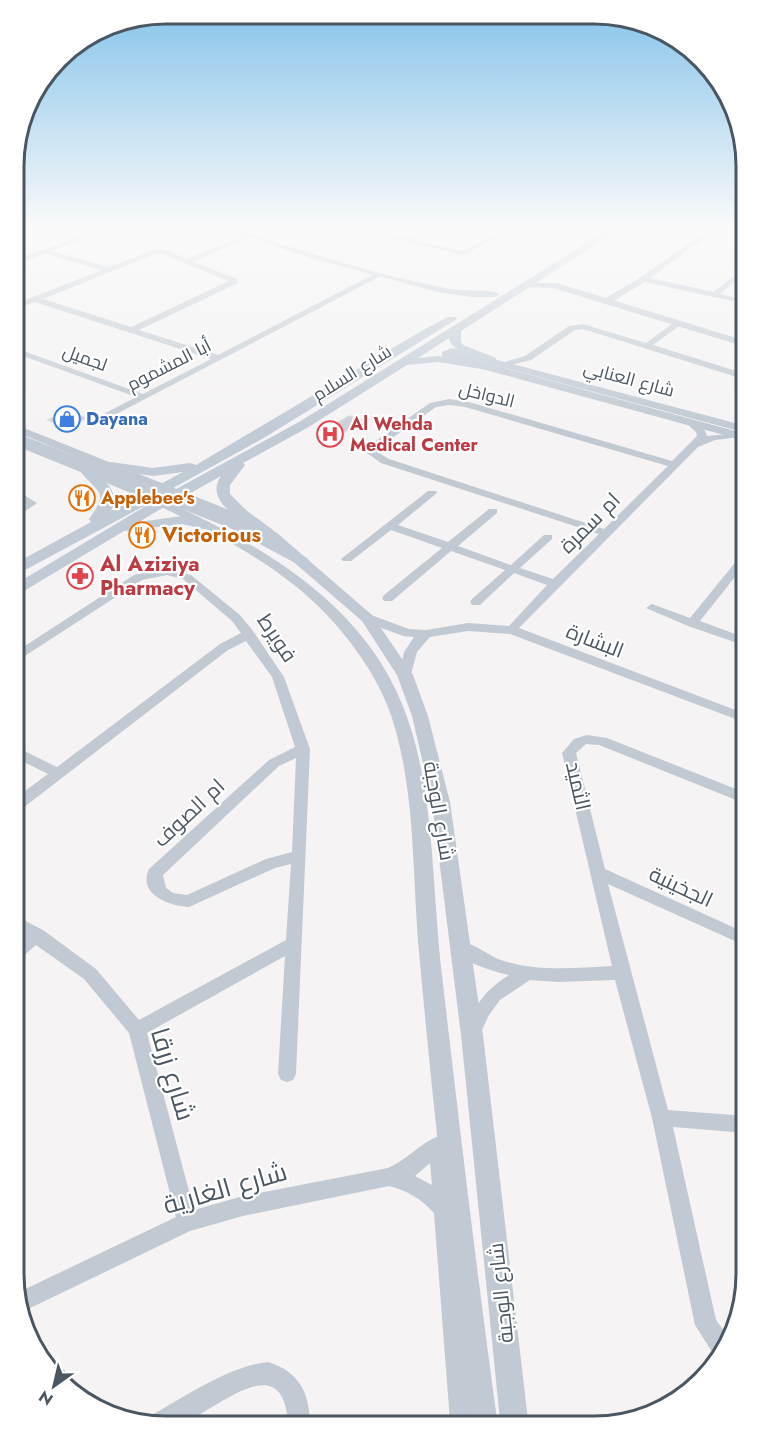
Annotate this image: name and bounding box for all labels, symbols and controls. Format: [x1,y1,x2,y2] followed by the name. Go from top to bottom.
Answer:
[122,333,216,397] street label: أبا المشموم
[59,338,111,378] street label: لجميل
[307,338,397,408] street label: شارع السلام
[581,354,677,405] street label: شارع العنابي
[456,376,518,414] street label: الدواخل
[52,404,82,434] shop icon: Dayana
[86,406,148,432] place label: Dayana
[349,411,479,458] place label: Al Wehda Medical Center
[315,419,345,449] hospital icon: Al Wehda Medical Center
[67,483,97,513] restaurant icon: Applebee's
[100,485,195,511] place label: Applebee's
[553,486,627,560] street label: ام سمرة
[127,520,157,550] restaurant icon: Victorious
[161,520,262,550] place label: Victorious
[99,549,200,603] place label: Al Aziziya Pharmacy
[65,561,95,591] pharmacy icon: Al Aziziya Pharmacy
[250,608,304,668] street label: فويرط
[562,616,628,666] street label: البشارة
[416,759,462,863] street label: شارع الوجبة
[558,759,598,813] street label: الثميد
[146,772,232,854] street label: ام الصوف
[644,859,718,915] street label: الجخينية
[141,1023,205,1125] street label: شارع زرقا
[159,1152,291,1224] street label: شارع الغارية
[481,1241,521,1345] street label: شارع الوجبة
[24,1356,84,1416] north arrow
[34,1385,58,1411] text: N

